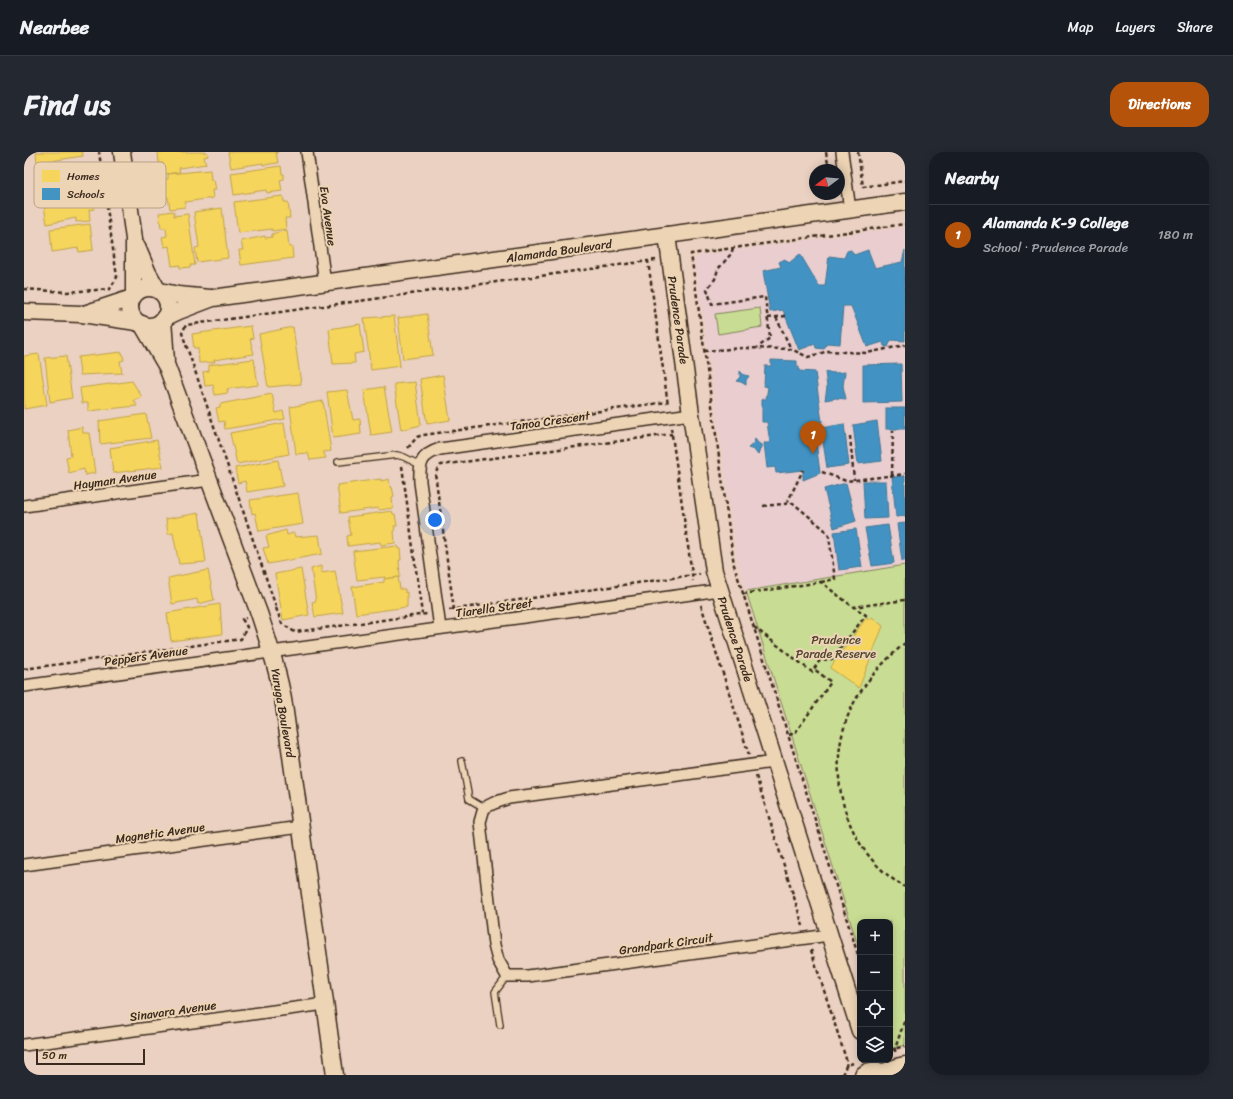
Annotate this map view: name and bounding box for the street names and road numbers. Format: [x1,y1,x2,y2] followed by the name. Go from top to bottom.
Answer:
[313,185,343,247] street label: Eva Avenue
[504,233,614,269] street label: Alamanda Boulevard
[661,274,695,366] street label: Prudence Parade
[509,404,592,437] street label: Tanoa Crescent
[72,463,158,497] street label: Hayman Avenue
[454,592,535,624] street label: Tiarella Street
[711,593,759,685] street label: Prudence Parade
[103,639,189,673] street label: Peppers Avenue
[264,667,302,760] street label: Yuruga Boulevard
[114,816,206,850] street label: Magnetic Avenue
[618,926,715,961] street label: Grandpark Circuit
[128,994,218,1028] street label: Sinavara Avenue

